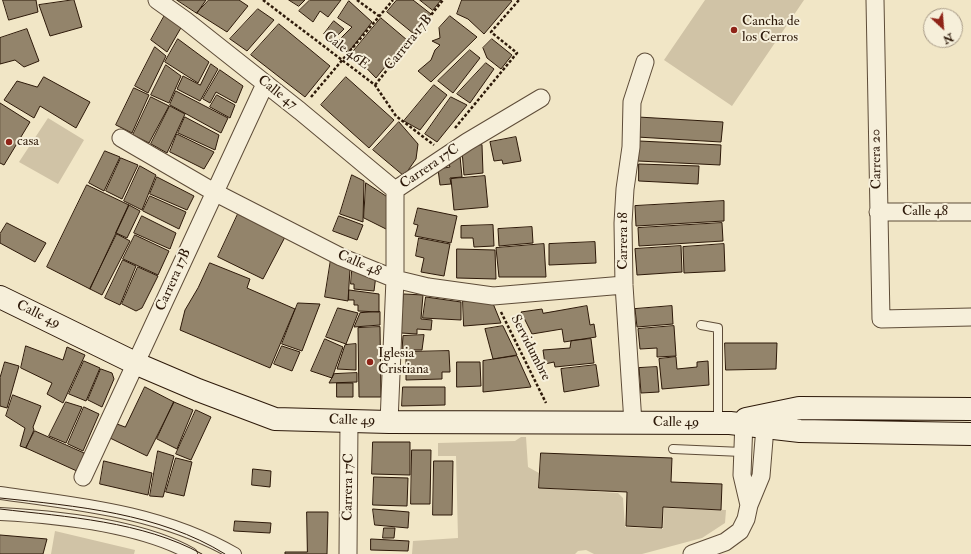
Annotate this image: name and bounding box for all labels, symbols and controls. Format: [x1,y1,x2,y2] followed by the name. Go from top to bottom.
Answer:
[923,8,963,48] north arrow
[381,12,437,74] street label: Carrera 17B
[742,14,800,46] place label: Cancha de los Cerros
[729,25,739,35] marker: Cancha de los Cerros
[320,28,372,74] street label: Cale 46E
[941,30,955,46] text: N
[254,72,300,114] street label: Calle 47
[868,129,886,189] street label: Carrera 20
[17,134,39,150] place label: casa
[4,137,14,147] marker: casa
[397,141,463,193] street label: Carrera 17C
[902,204,948,220] street label: Calle 48
[616,212,632,270] street label: Carrera 18
[153,246,195,314] street label: Carrera 17B
[335,247,383,281] street label: Calle 48
[13,297,63,333] street label: Calle 49
[506,312,554,384] street label: Servidumbre
[378,346,429,378] place label: Iglesia Cristiana
[365,357,375,367] marker: Iglesia Cristiana
[329,412,375,430] street label: Calle 49
[653,415,699,431] street label: Calle 49
[340,453,358,521] street label: Carrera 17C

